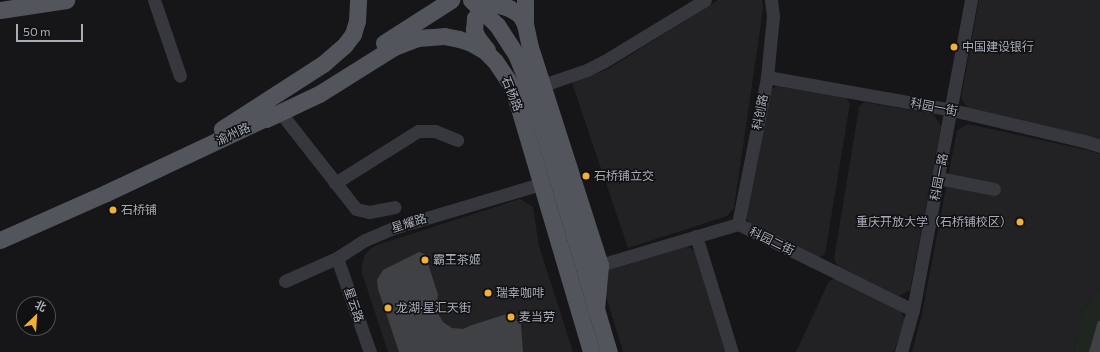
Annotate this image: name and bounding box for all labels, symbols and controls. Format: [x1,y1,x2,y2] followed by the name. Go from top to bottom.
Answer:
[18,16,85,42] scale bar
[23,24,51,38] text: 50 m
[962,40,1034,54] place label: 中国建设银行
[949,42,959,52] marker: 中国建设银行
[499,75,525,113] street label: 石杨路
[749,93,771,131] street label: 科创路
[909,95,959,119] street label: 科园一街
[214,120,252,148] street label: 渝州路
[927,152,951,202] street label: 科园一路
[594,169,654,183] place label: 石桥铺立交
[581,171,591,181] marker: 石桥铺立交
[121,203,157,217] place label: 石桥铺
[108,205,118,215] marker: 石桥铺
[390,211,428,235] street label: 星耀路
[856,215,1012,229] place label: 重庆开放大学（石桥铺校区）
[1015,217,1025,227] marker: 重庆开放大学（石桥铺校区）
[747,224,797,258] street label: 科园二街
[433,253,481,267] place label: 霸王茶姬
[420,255,430,265] marker: 霸王茶姬
[341,286,367,324] street label: 星云路
[496,286,544,300] place label: 瑞幸咖啡
[483,288,493,298] marker: 瑞幸咖啡
[16,296,56,336] north arrow
[33,297,49,314] text: 北
[396,301,471,315] place label: 龙湖·星汇天街
[383,303,393,313] marker: 龙湖·星汇天街
[519,310,555,324] place label: 麦当劳
[506,312,516,322] marker: 麦当劳

